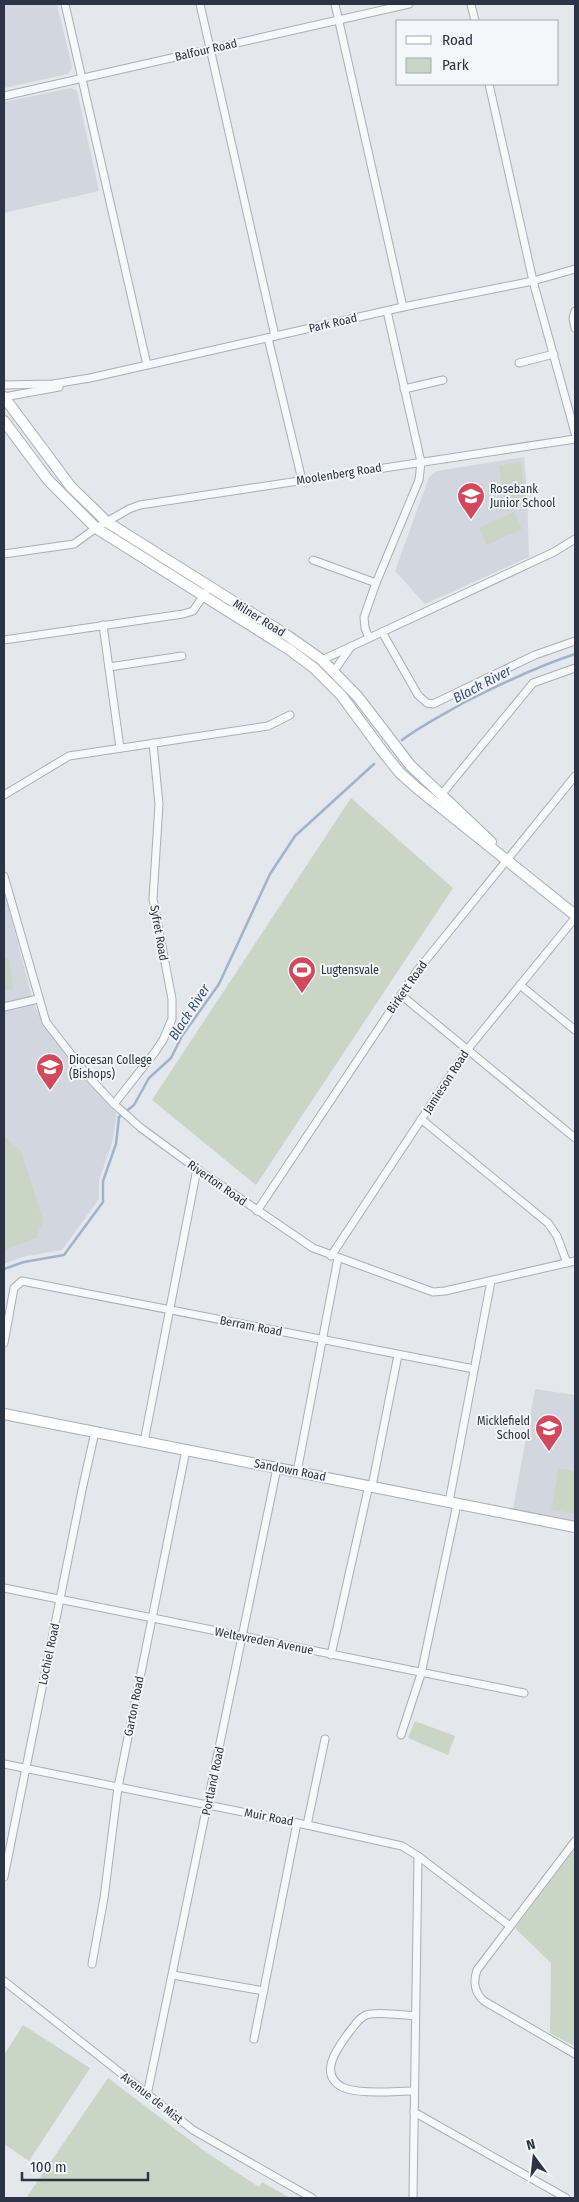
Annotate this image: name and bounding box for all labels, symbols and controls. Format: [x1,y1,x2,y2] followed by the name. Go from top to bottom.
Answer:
[396,20,559,85] legend
[442,31,473,49] text: Road
[173,36,239,64] street label: Balfour Road
[442,56,469,74] text: Park
[308,311,358,335] street label: Park Road
[295,460,383,488] street label: Moolenberg Road
[456,481,486,520] school or university icon: Rosebank Junior School
[490,482,555,510] place label: Rosebank Junior School
[230,596,288,640] street label: Milner Road
[450,662,515,707] water label: Black River
[147,904,171,962] street label: Syfret Road
[287,955,317,994] sports icon: Lugtensvale
[384,958,430,1016] street label: Birkett Road
[321,963,379,977] place label: Lugtensvale
[165,980,214,1044] water label: Black River
[420,1048,472,1116] street label: Jamieson Road
[35,1052,65,1091] school or university icon: Diocesan College (Bishops)
[69,1053,152,1081] place label: Diocesan College (Bishops)
[185,1157,249,1209] street label: Riverton Road
[219,1313,283,1339] street label: Berram Road
[534,1413,564,1452] school or university icon: Micklefield School
[477,1414,530,1442] place label: Micklefield School
[253,1456,327,1484] street label: Sandown Road
[36,1622,62,1686] street label: Lochiel Road
[213,1625,315,1657] street label: Weltevreden Avenue
[121,1675,147,1737] street label: Garton Road
[199,1745,227,1817] street label: Portland Road
[243,1805,295,1829] street label: Muir Road
[118,2069,186,2127] street label: Avenue de Mist
[509,2132,559,2182] north arrow
[525,2136,537,2154] text: N
[22,2150,149,2182] scale bar
[30,2158,67,2176] text: 100 m

